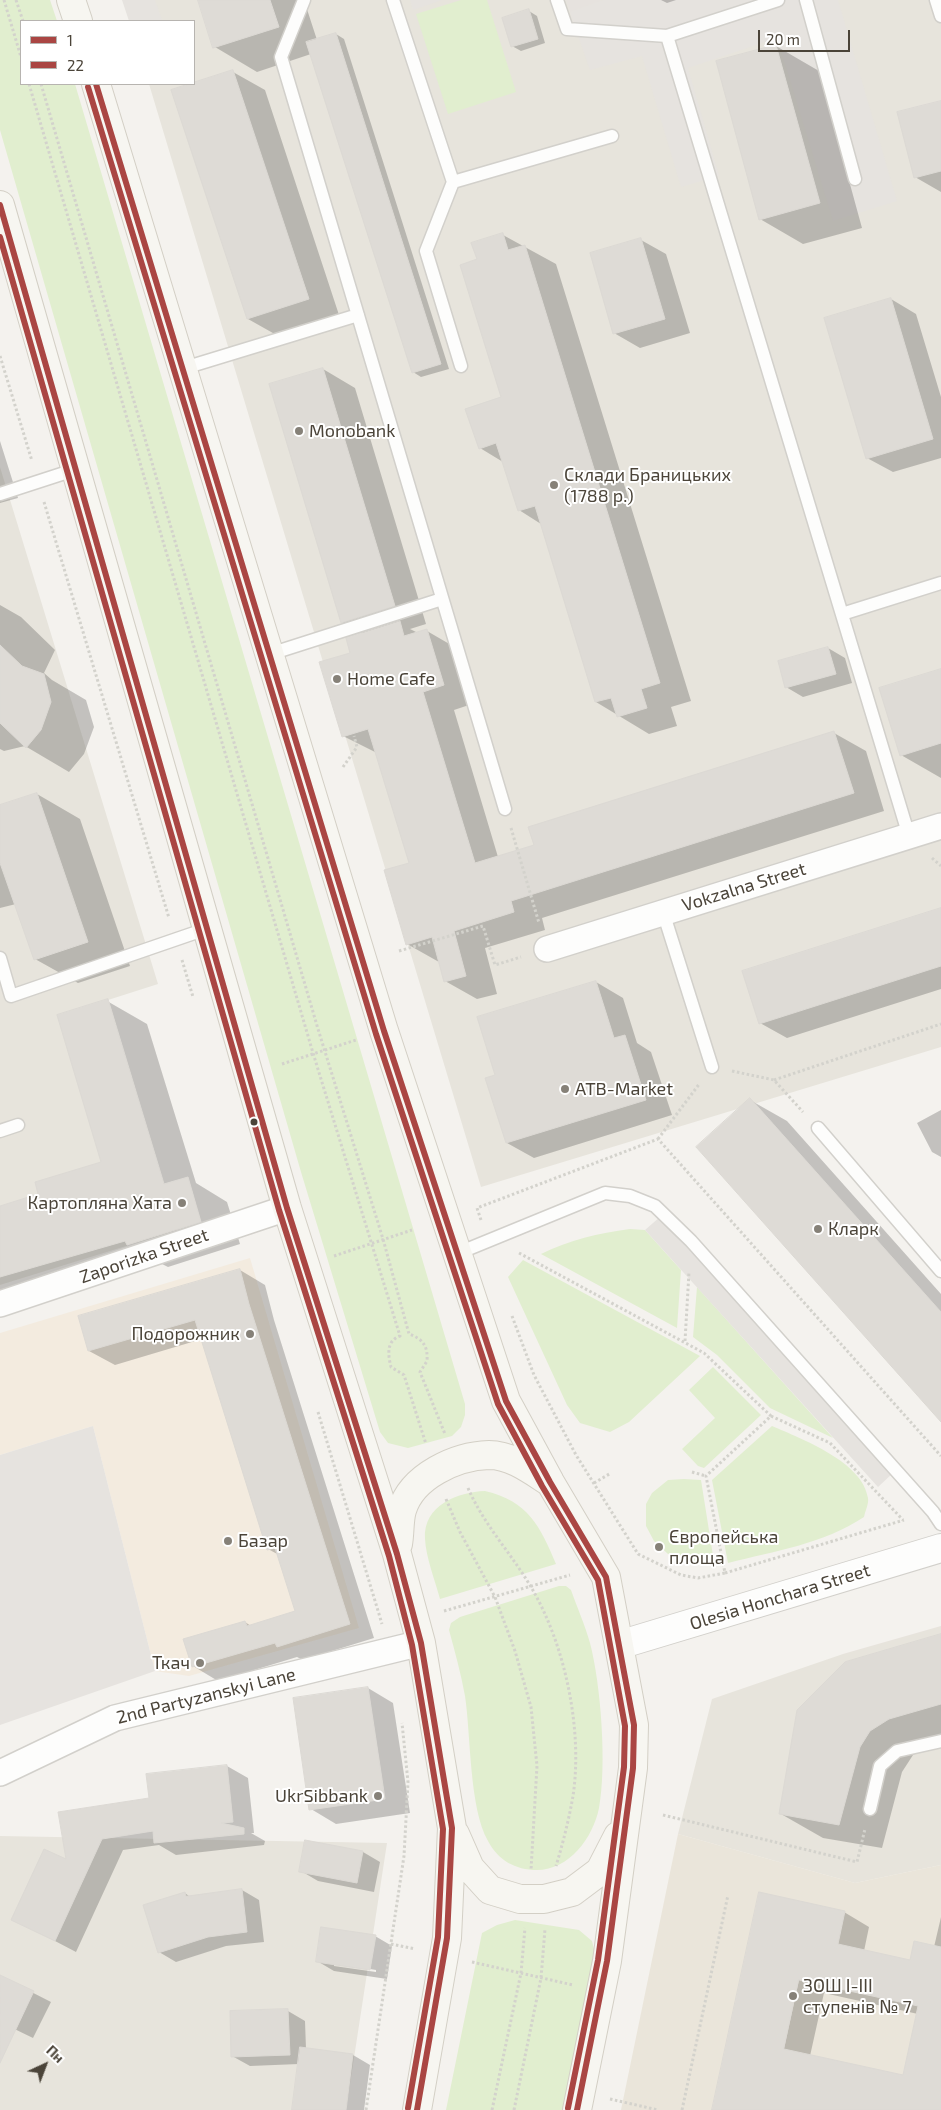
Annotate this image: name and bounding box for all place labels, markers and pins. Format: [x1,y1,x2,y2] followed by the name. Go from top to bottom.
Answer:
[309,420,395,442] place label: Monobank
[293,425,305,437] marker: Monobank
[564,464,731,506] place label: Склади Браницьких (1788 р.)
[548,479,560,491] marker: Склади Браницьких (1788 р.)
[347,668,435,690] place label: Home Cafe
[331,673,343,685] marker: Home Cafe
[575,1078,673,1100] place label: ATB-Market
[559,1083,571,1095] marker: ATB-Market
[249,1117,259,1127] unlabelled marker
[27,1192,172,1214] place label: Картопляна Хата
[176,1197,188,1209] marker: Картопляна Хата
[828,1218,879,1240] place label: Кларк
[812,1223,824,1235] marker: Кларк
[132,1323,240,1345] place label: Подорожник
[244,1328,256,1340] marker: Подорожник
[669,1526,778,1568] place label: Європейська площа
[238,1530,288,1552] place label: Базар
[222,1535,234,1547] marker: Базар
[653,1541,665,1553] marker: Європейська площа
[152,1652,190,1674] place label: Ткач
[194,1657,206,1669] marker: Ткач
[275,1785,368,1807] place label: UkrSibbank
[372,1790,384,1802] marker: UkrSibbank
[803,1975,912,2018] place label: ЗОШ І-ІІІ ступенів № 7
[787,1990,799,2002] marker: ЗОШ І-ІІІ ступенів № 7

